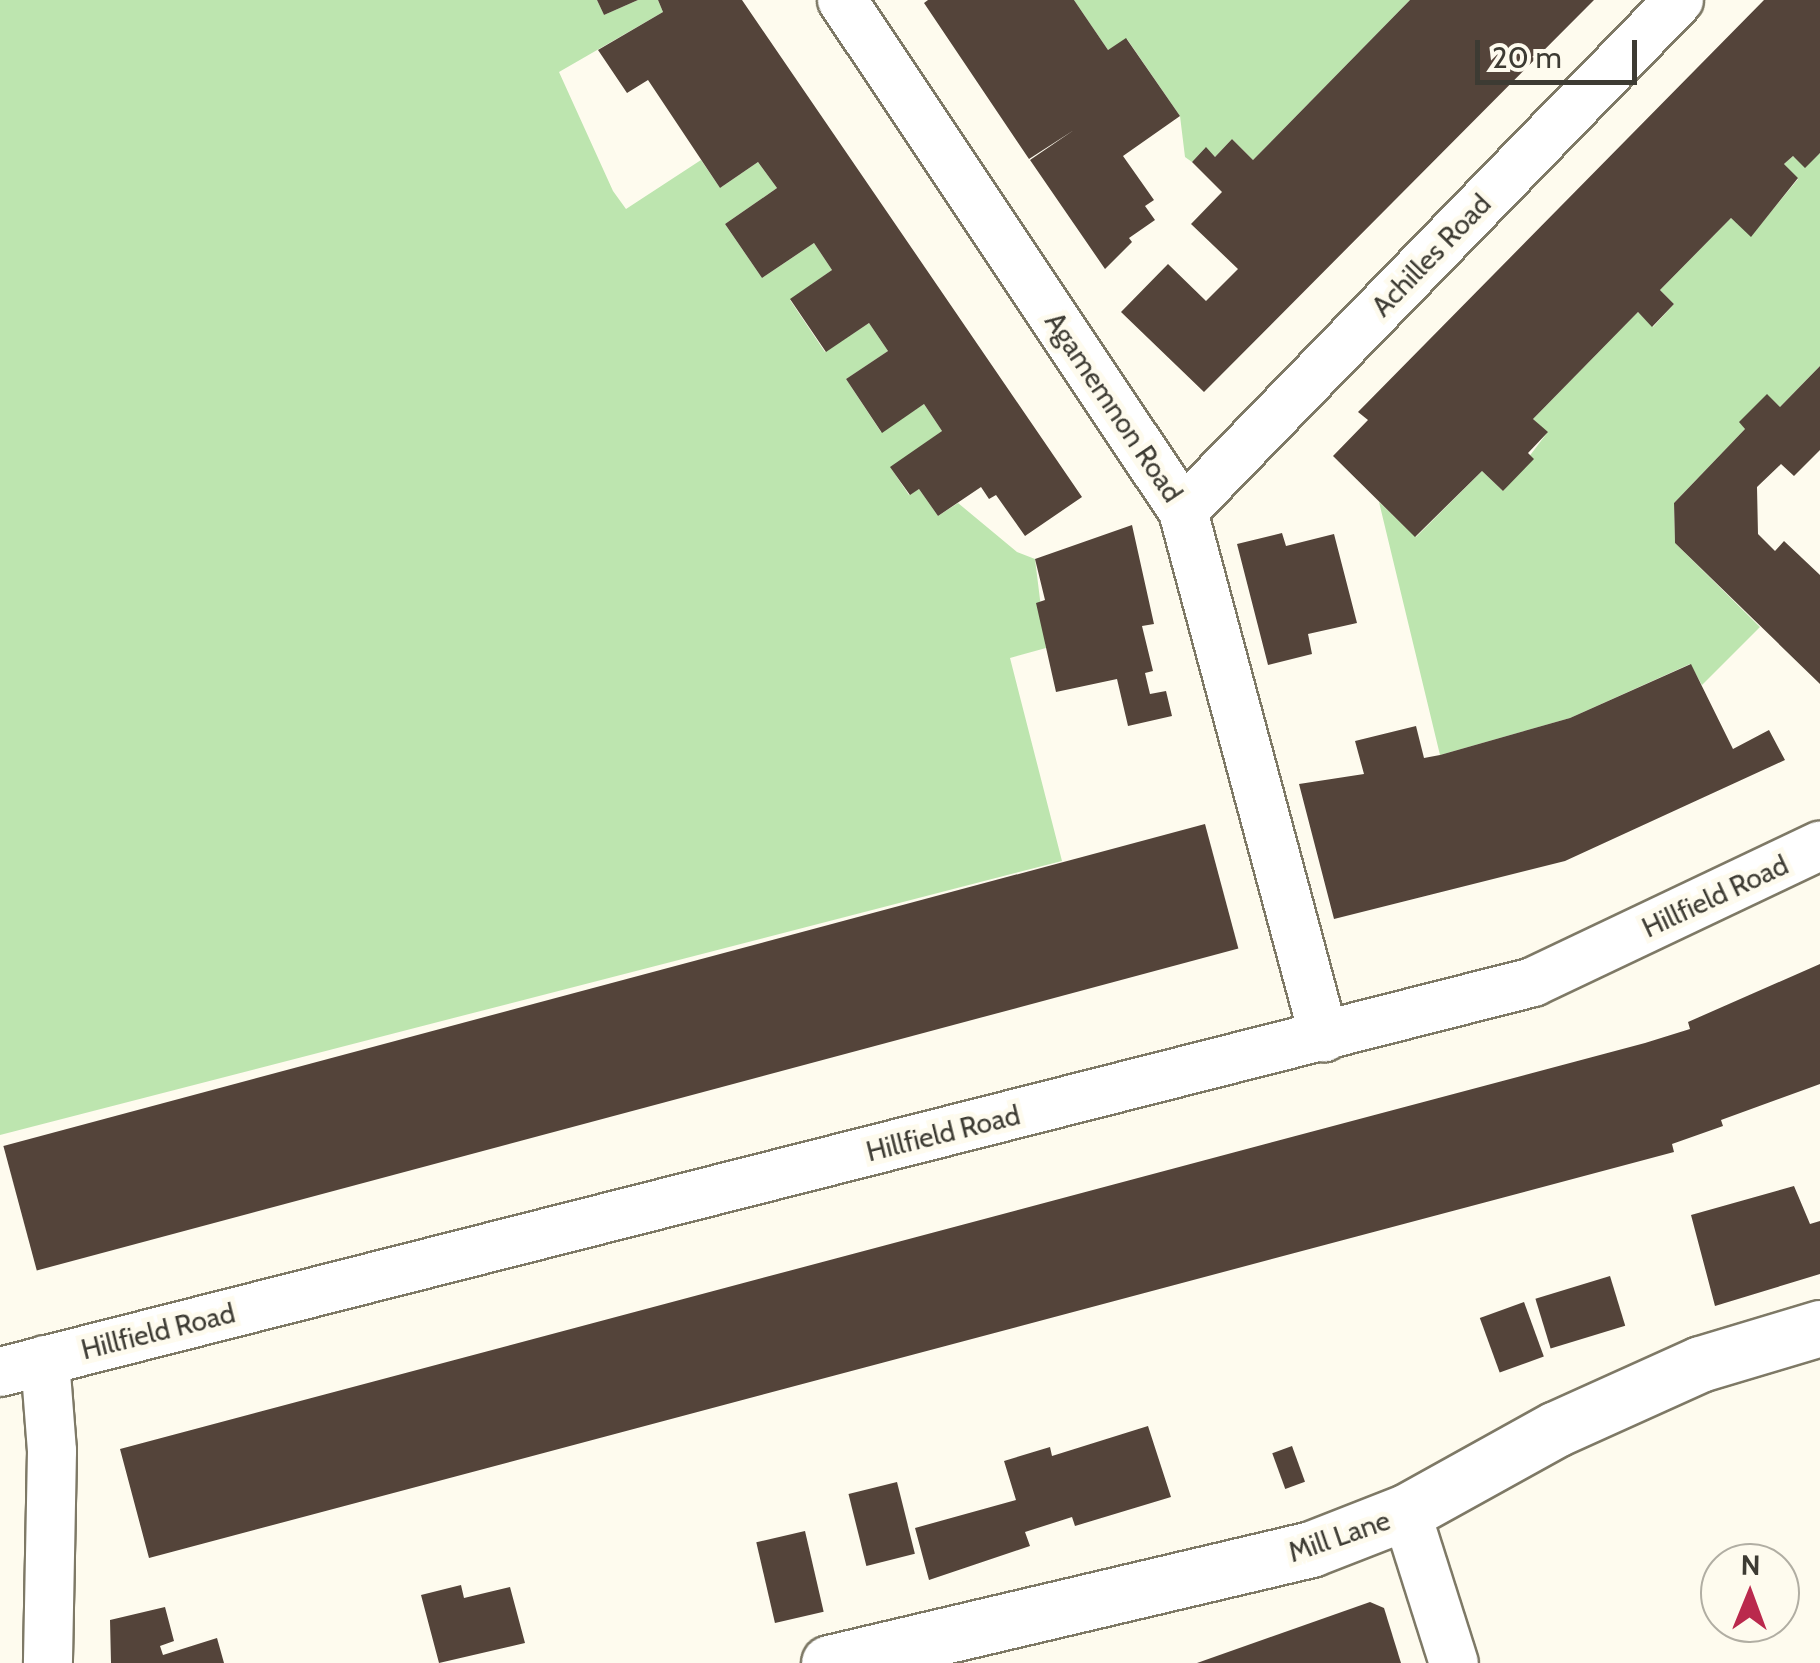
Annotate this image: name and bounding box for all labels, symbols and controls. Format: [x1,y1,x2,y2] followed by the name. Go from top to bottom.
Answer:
[1480,20,1642,82] scale bar
[1492,39,1562,76] text: 20 m
[1364,187,1498,323] street label: Achilles Road
[1038,306,1190,508] street label: Agamemnon Road
[1637,848,1793,944] street label: Hillfield Road
[863,1098,1023,1168] street label: Hillfield Road
[78,1296,238,1366] street label: Hillfield Road
[1284,1503,1394,1569] street label: Mill Lane
[1700,1543,1800,1643] north arrow
[1740,1548,1761,1582] text: N

